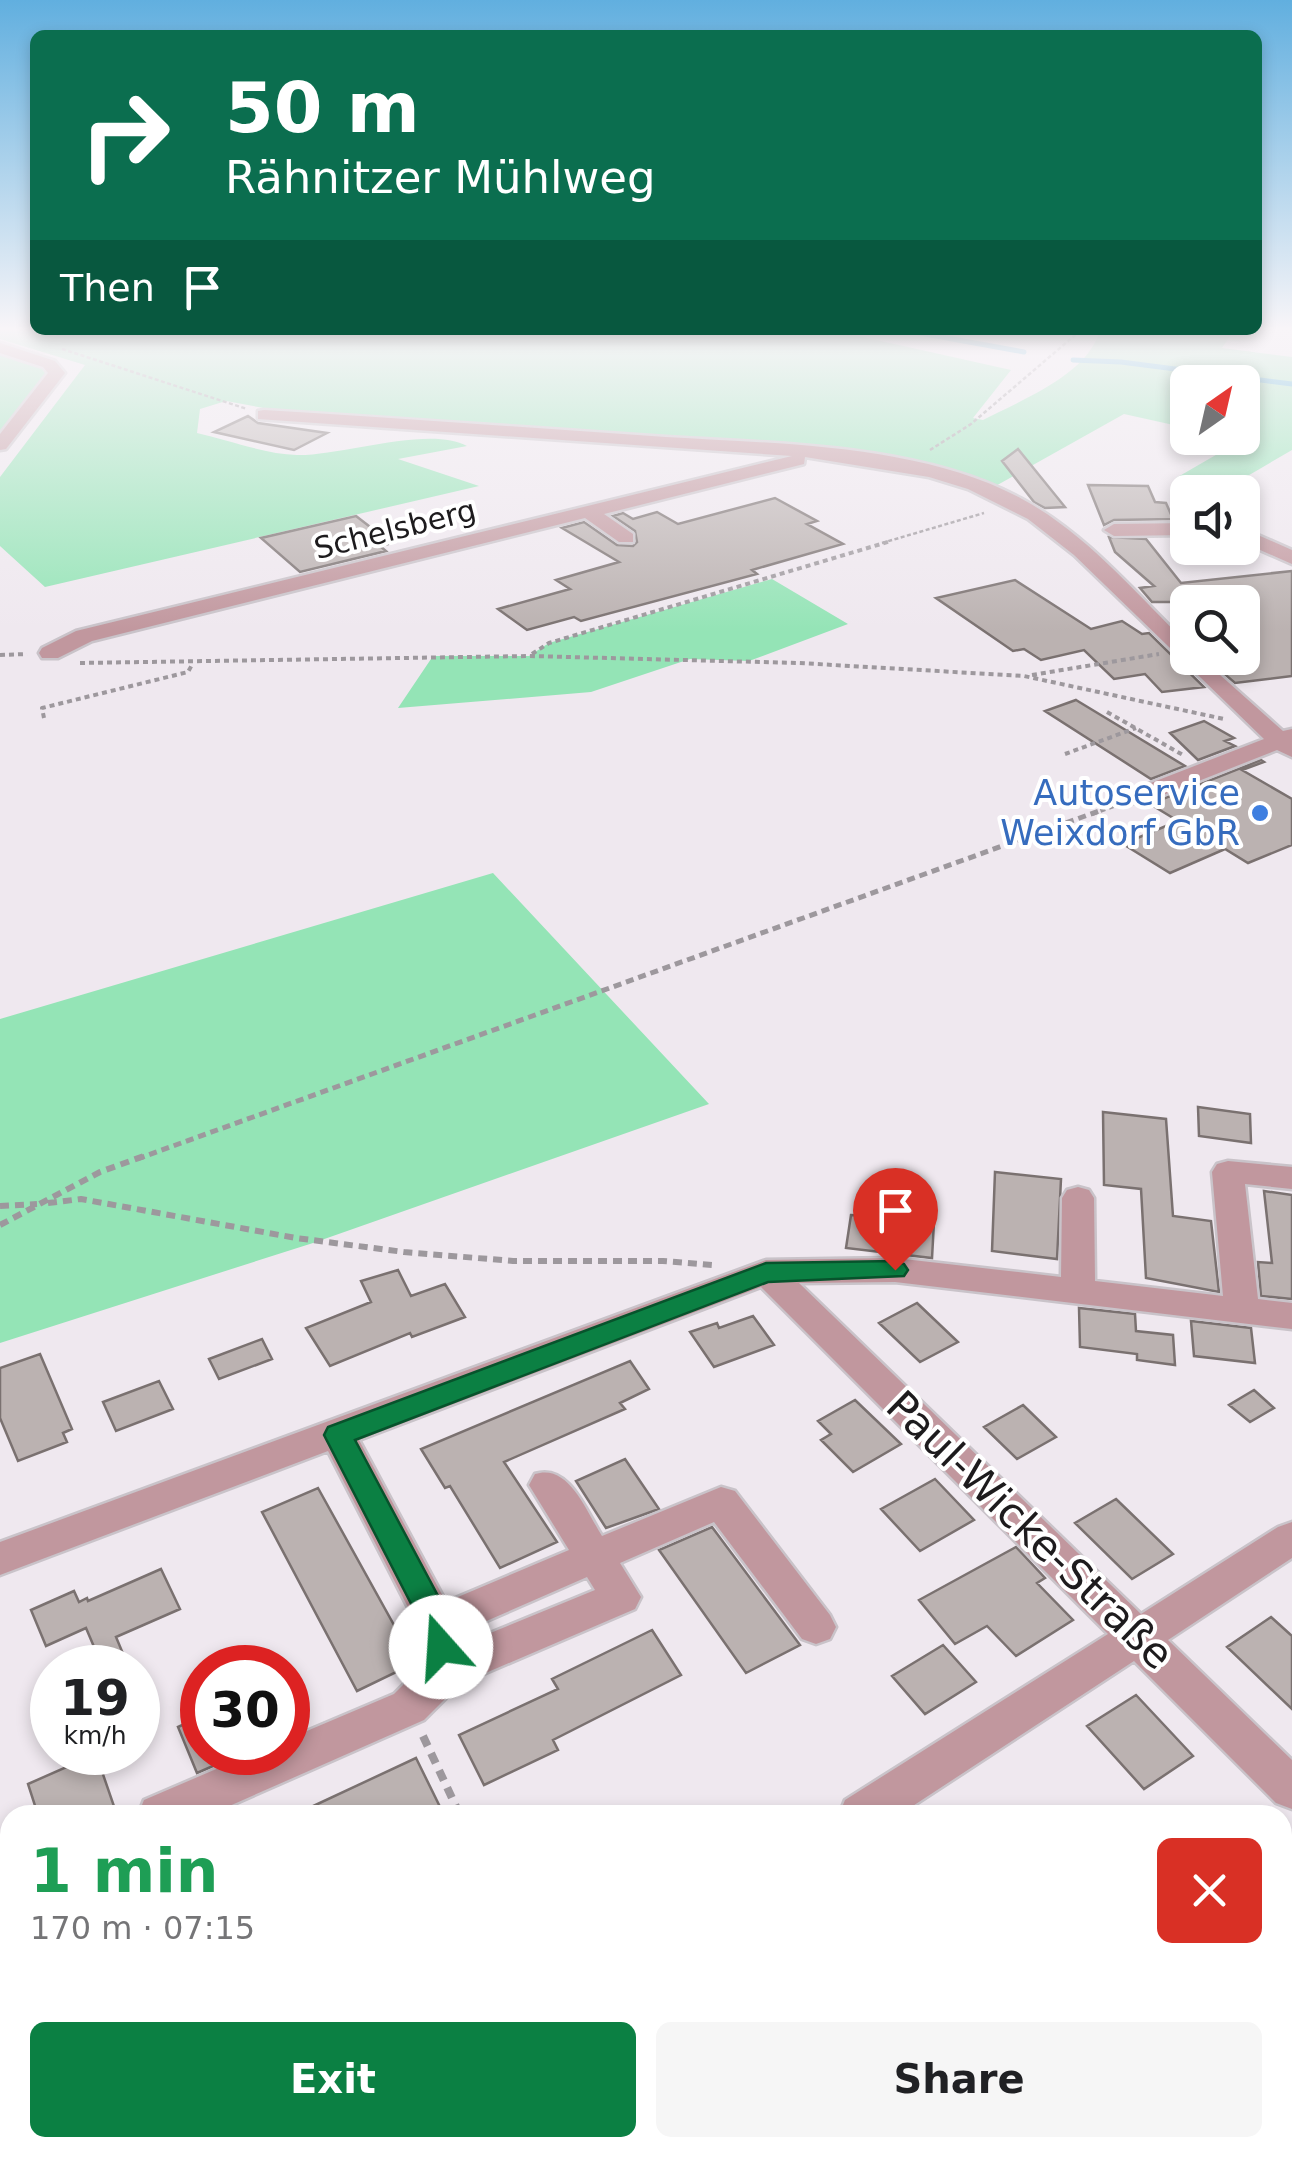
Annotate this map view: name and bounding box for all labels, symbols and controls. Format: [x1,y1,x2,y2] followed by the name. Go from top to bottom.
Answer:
[225,67,420,149] text: 50 m
[60,70,190,200] icon: right
[225,151,656,204] text: Rähnitzer Mühlweg
[175,260,230,315] icon: arrive
[60,266,155,310] text: Then
[1170,365,1260,455] north arrow
[1170,365,1260,675] map controls
[1170,475,1260,565] button: sound
[311,492,479,566] street label: Schelsberg
[1170,585,1260,675] button: search
[1000,773,1240,853] place label: Autoservice Weixdorf GbR
[1249,802,1271,824] marker: Autoservice Weixdorf GbR
[853,1168,938,1271] pin
[868,1183,923,1238] icon: arrive
[877,1381,1183,1679] street label: Paul-Wicke-Straße
[389,1595,493,1699] position arrow
[180,1645,310,1775] speed limit sign: 30
[60,1669,130,1727] text: 19
[63,1721,127,1750] text: km/h
[30,1836,218,1906] text: 1 min
[1157,1838,1262,1943] button: close
[30,1909,255,1947] text: 170 m · 07:15
[30,2022,636,2137] button: Exit
[656,2022,1262,2137] button: Share

